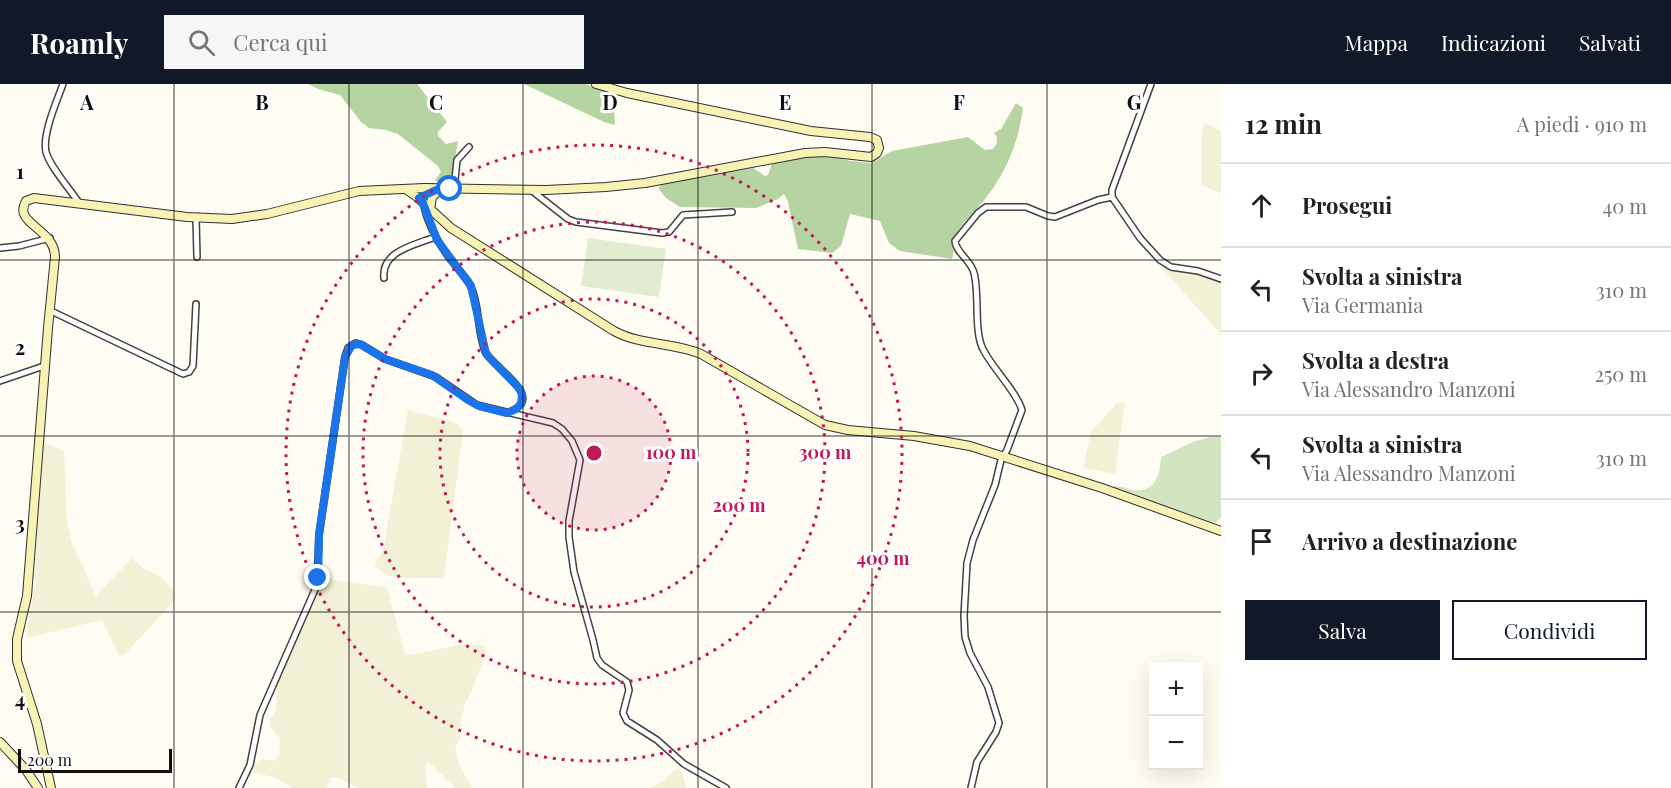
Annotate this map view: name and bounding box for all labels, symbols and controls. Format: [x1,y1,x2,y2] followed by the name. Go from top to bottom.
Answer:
[164,15,584,69] search box
[30,24,128,61] text: Roamly
[185,26,218,59] icon: search
[233,27,327,57] text: Cerca qui
[1344,28,1408,56] text: Mappa
[1441,28,1546,56] text: Indicazioni
[1579,28,1641,56] text: Salvati
[79,88,94,115] text: A
[255,88,269,115] text: B
[429,88,443,115] text: C
[602,88,618,115] text: D
[779,88,791,115] text: E
[953,88,965,115] text: F
[1127,88,1142,115] text: G
[1245,106,1322,141] text: 12 min
[1517,110,1647,137] text: A piedi · 910 m
[16,157,24,184] text: 1
[436,175,462,201] route start
[1245,189,1278,222] icon: ahead
[1302,190,1392,220] text: Prosegui
[1602,192,1647,219] text: 40 m
[1302,261,1462,291] text: Svolta a sinistra
[1245,273,1278,306] icon: left
[1596,276,1647,303] text: 310 m
[1302,291,1423,318] text: Via Germania
[15,333,25,360] text: 2
[1302,345,1449,375] text: Svolta a destra
[1245,357,1278,390] icon: right
[1594,360,1647,387] text: 250 m
[1302,375,1516,402] text: Via Alessandro Manzoni
[1302,429,1462,459] text: Svolta a sinistra
[646,440,697,464] text: 100 m
[799,440,852,464] text: 300 m
[1245,441,1278,474] icon: left
[584,443,604,463] centre of rings
[1596,444,1647,471] text: 310 m
[1302,459,1516,486] text: Via Alessandro Manzoni
[712,493,766,517] text: 200 m
[15,509,25,536] text: 3
[1245,525,1278,558] icon: arrive
[1302,526,1517,556] text: Arrivo a destinazione
[856,546,910,570] text: 400 m
[304,564,330,590] route end
[1245,600,1440,660] button: Salva
[1452,600,1647,660] button: Condividi
[1149,662,1203,770] map controls
[1149,662,1203,716] button: +
[15,685,25,712] text: 4
[1149,716,1203,770] button: −
[18,746,172,774] scale bar
[27,749,72,770] text: 200 m

